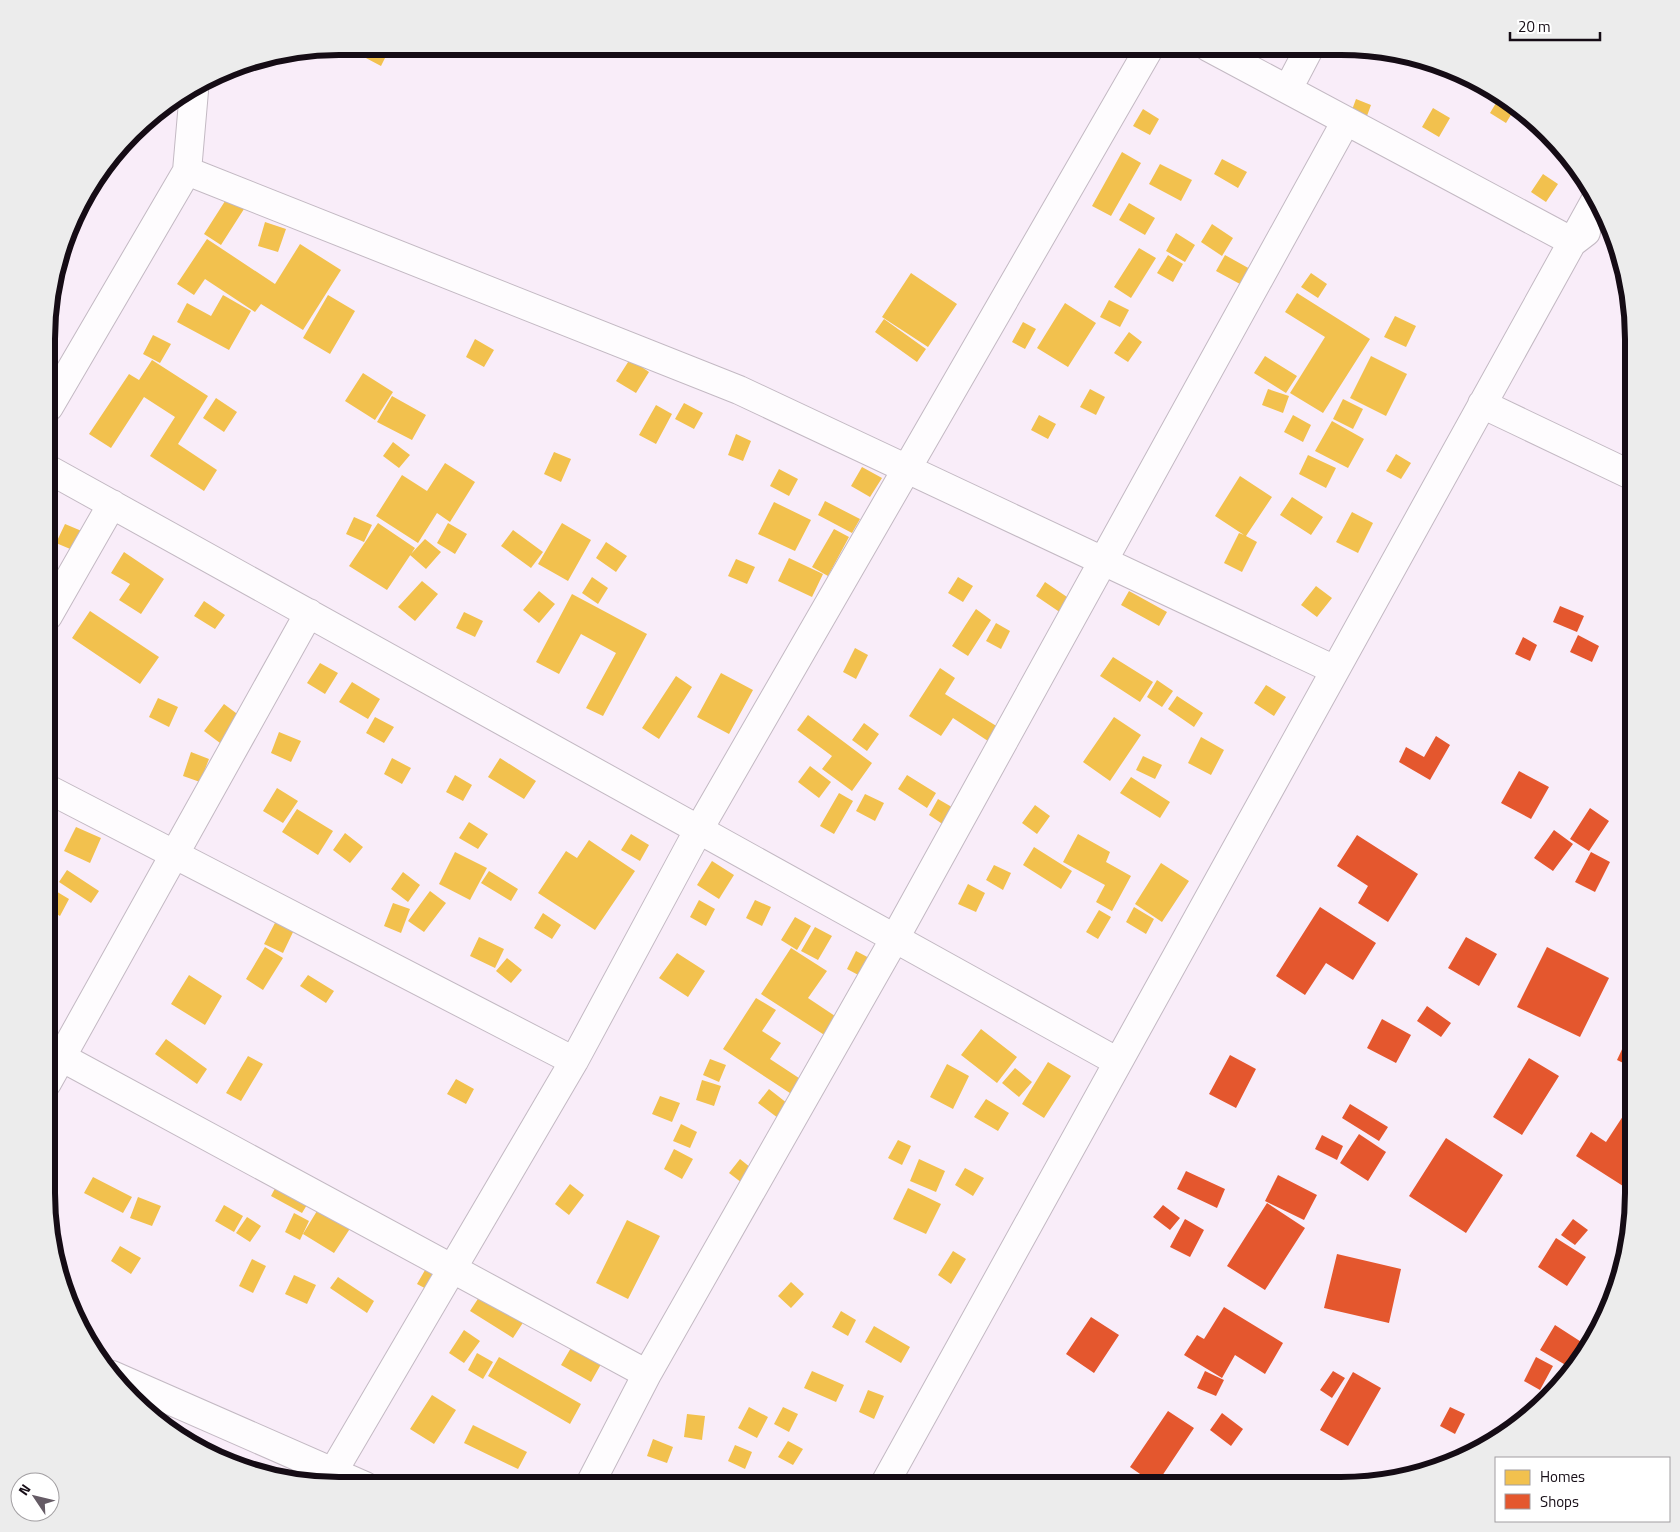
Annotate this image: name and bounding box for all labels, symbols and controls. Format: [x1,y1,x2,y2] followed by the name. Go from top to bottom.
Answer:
[1510,10,1600,42] scale bar
[1518,15,1551,38] text: 20 m
[1495,1457,1670,1522] legend
[1540,1465,1585,1488] text: Homes
[10,1472,60,1522] north arrow
[13,1479,35,1499] text: N
[1540,1490,1579,1513] text: Shops

